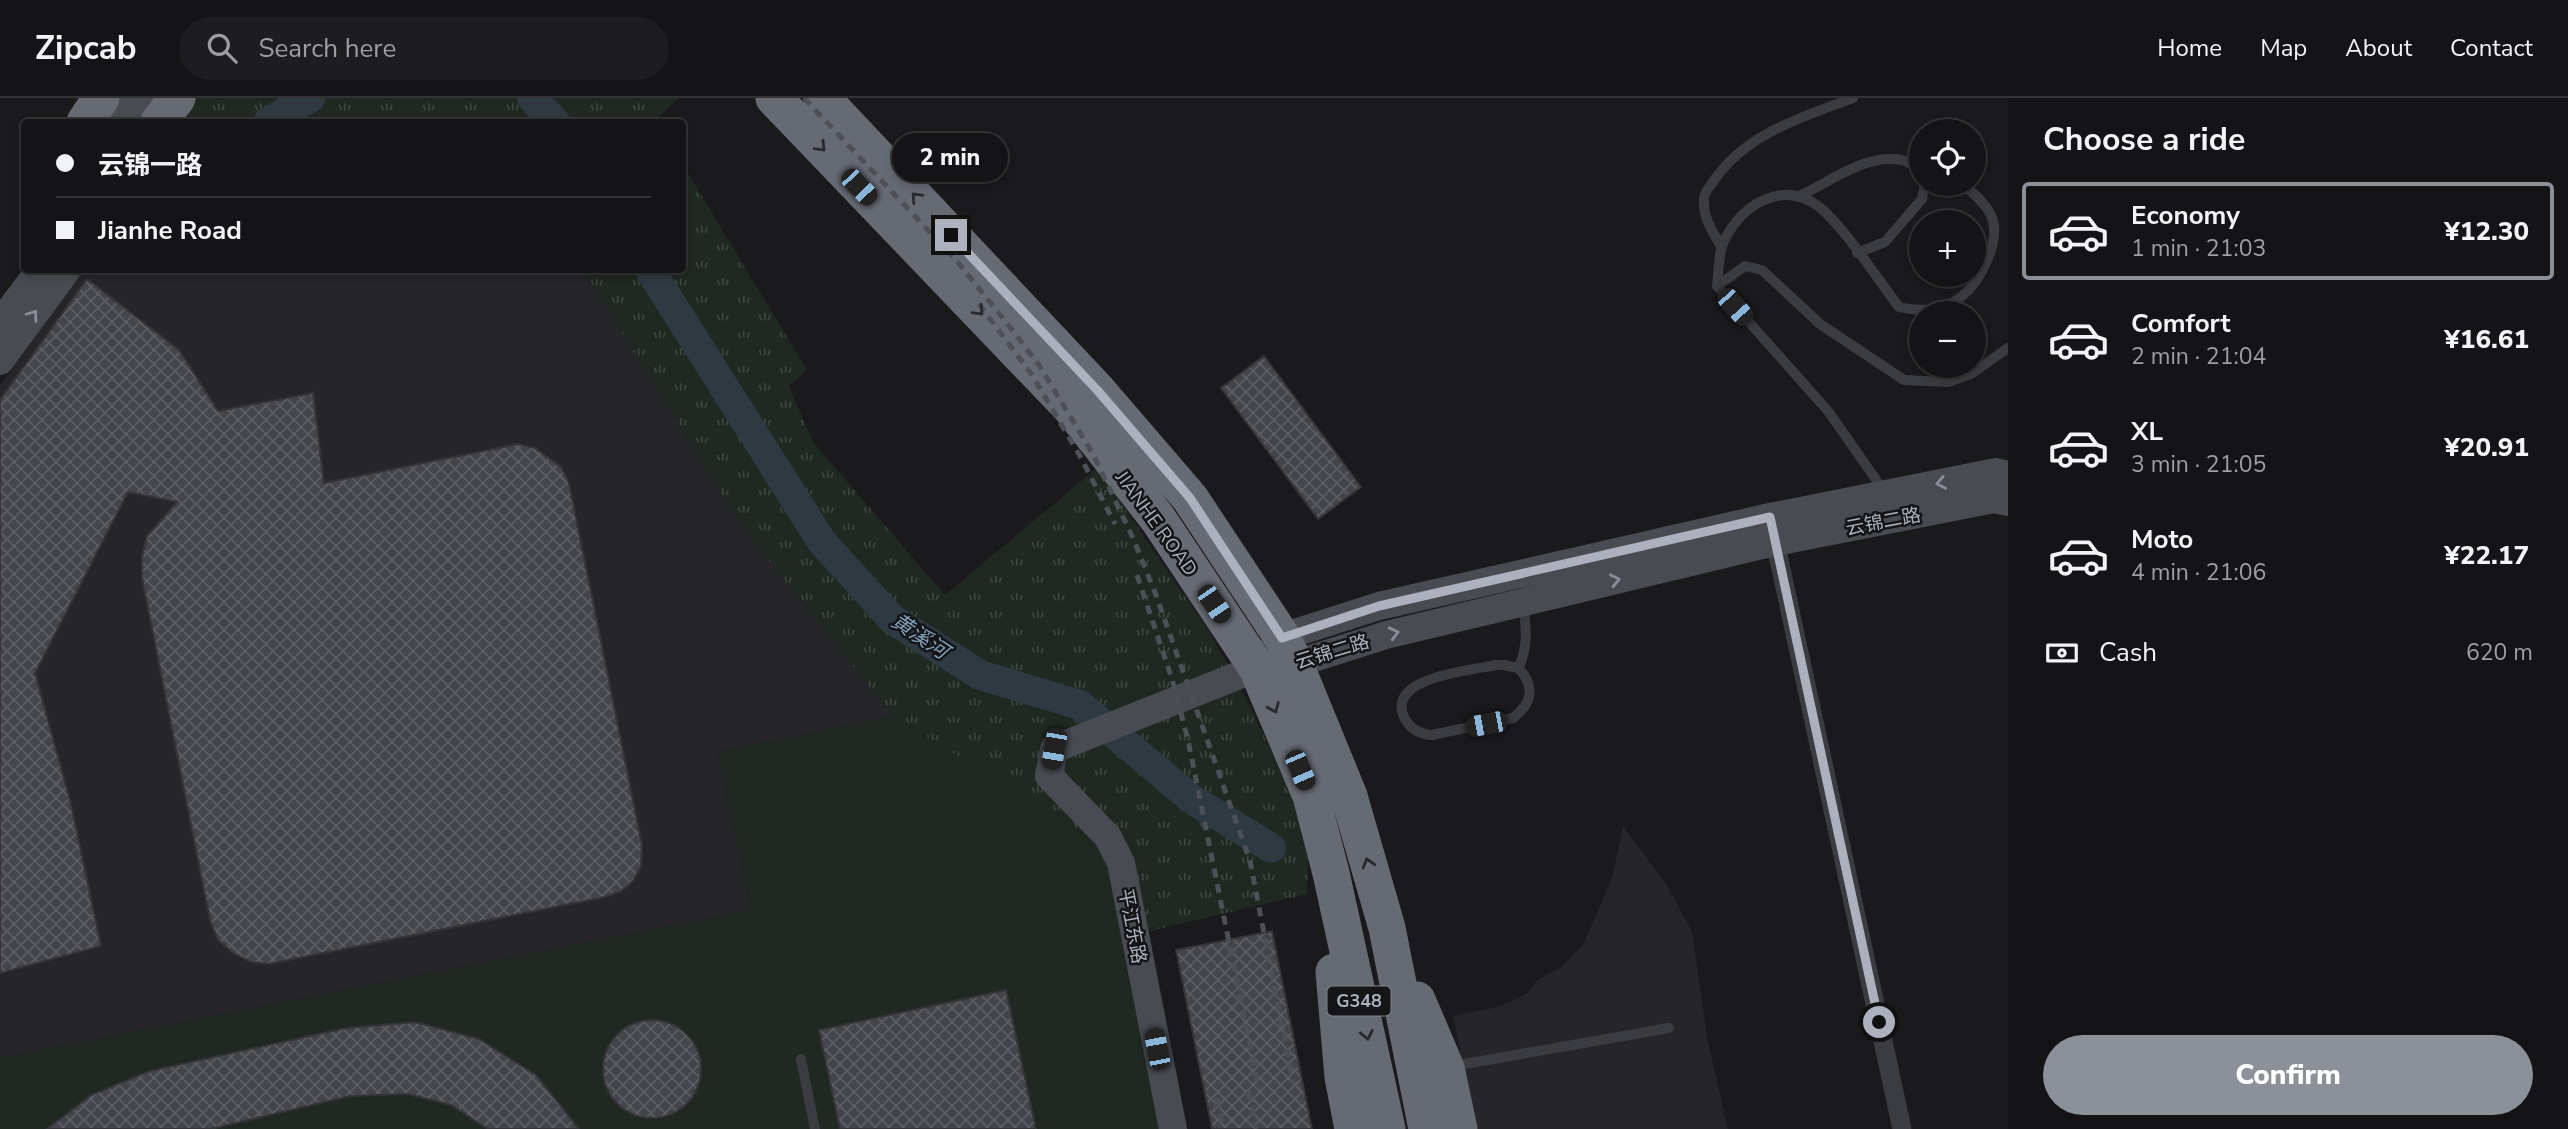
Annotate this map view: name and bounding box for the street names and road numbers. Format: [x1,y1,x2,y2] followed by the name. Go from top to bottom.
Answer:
[1109,465,1203,581] street label: JIANHE ROAD
[1843,502,1923,542] street label: 云锦二路
[1292,628,1372,676] street label: 云锦二路
[1112,886,1152,966] street label: 平江东路
[1328,986,1390,1016] road number: G348

